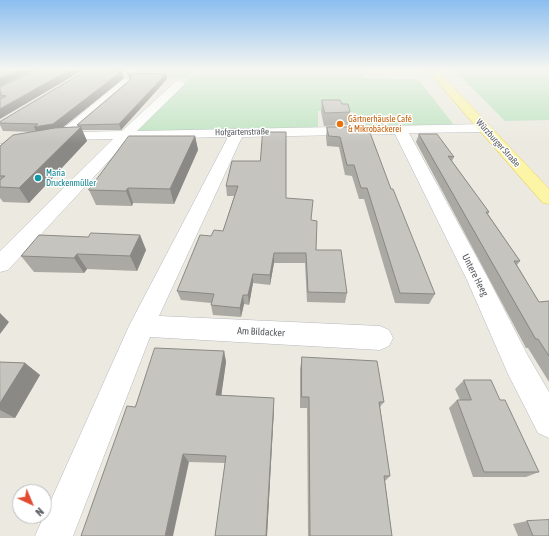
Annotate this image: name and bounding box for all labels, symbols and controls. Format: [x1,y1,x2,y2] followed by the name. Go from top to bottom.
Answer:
[348,114,412,135] place label: Gärtnerhäusle Café & Mikrobäckerei
[474,117,522,169] street label: Würzburger Straße
[335,119,345,129] marker: Gärtnerhäusle Café & Mikrobäckerei
[215,126,269,138] street label: Hofgartenstraße
[46,168,96,189] place label: Maria Druckenmüller
[33,173,43,183] marker: Maria Druckenmüller
[459,252,491,298] street label: Untere Heeg
[237,325,285,339] street label: Am Bildacker
[12,484,52,524] north arrow
[33,505,46,518] text: N

